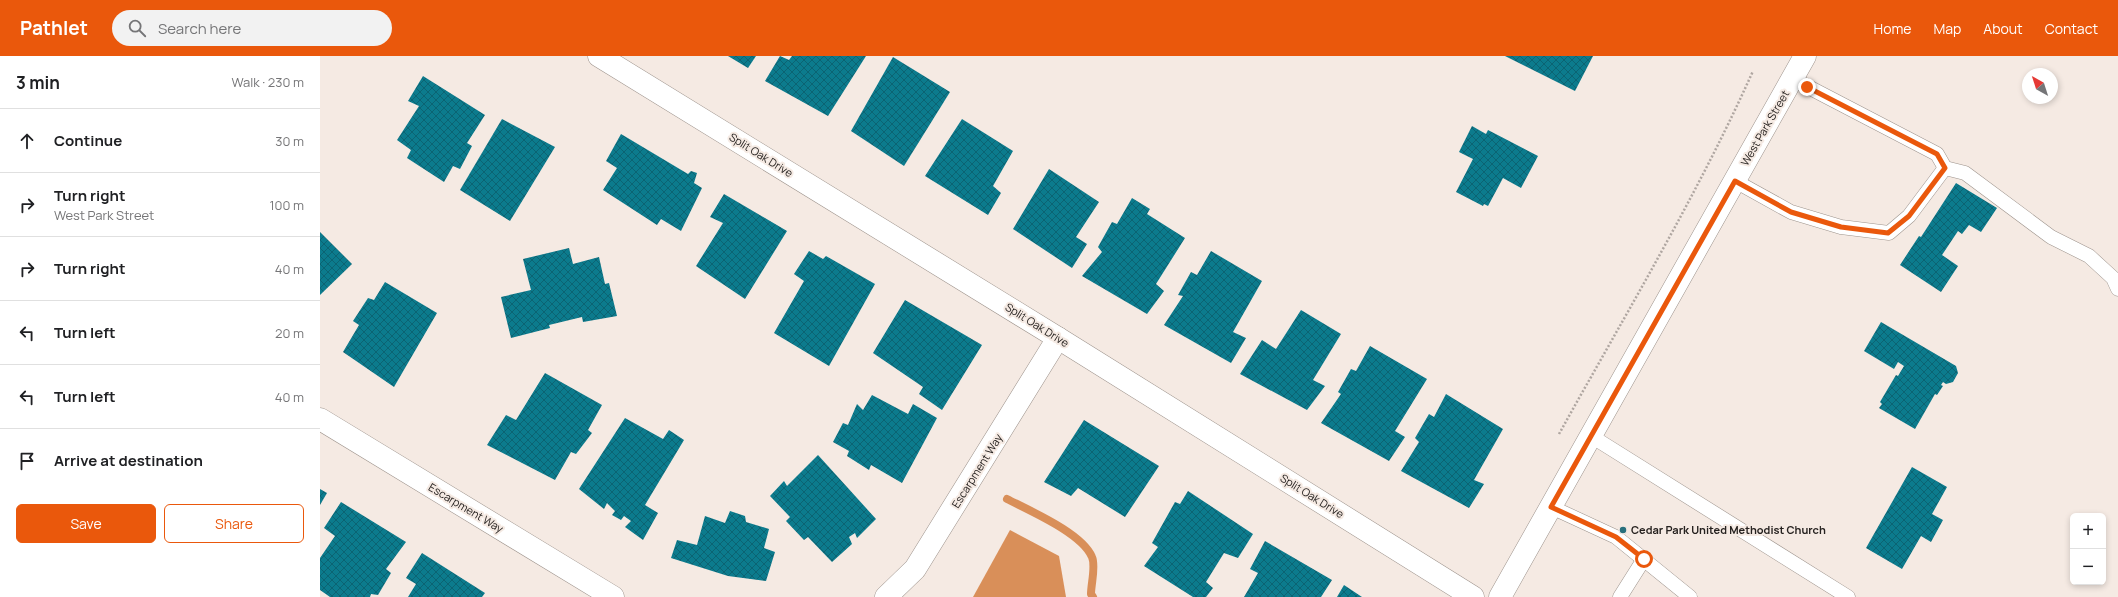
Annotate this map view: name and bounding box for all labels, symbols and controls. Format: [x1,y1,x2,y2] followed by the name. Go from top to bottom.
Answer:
[112,10,392,46] search box
[20,15,88,41] text: Pathlet
[126,17,148,39] icon: search
[158,18,241,39] text: Search here
[1874,19,1911,38] text: Home
[1933,19,1961,38] text: Map
[1983,19,2023,38] text: About
[2045,19,2098,38] text: Contact
[2022,68,2058,104] north arrow
[16,71,60,94] text: 3 min
[231,73,304,91] text: Walk · 230 m
[1798,78,1816,96] route end
[1737,87,1792,168] street label: West Park Street
[727,129,796,180] street label: Split Oak Drive
[16,130,38,152] icon: ahead
[54,130,122,151] text: Continue
[275,132,304,150] text: 30 m
[54,185,125,206] text: Turn right
[16,194,38,216] icon: right
[269,196,304,214] text: 100 m
[54,206,154,224] text: West Park Street
[16,258,38,280] icon: right
[54,258,125,279] text: Turn right
[275,260,304,278] text: 40 m
[1003,299,1072,350] street label: Split Oak Drive
[16,322,38,344] icon: left
[54,322,116,343] text: Turn left
[275,324,304,342] text: 20 m
[16,386,38,408] icon: left
[54,386,116,407] text: Turn left
[275,388,304,406] text: 40 m
[948,431,1005,511] street label: Escarpment Way
[16,450,38,472] icon: arrive
[54,450,203,471] text: Arrive at destination
[1278,470,1347,521] street label: Split Oak Drive
[426,479,507,536] street label: Escarpment Way
[16,504,156,543] button: Save
[164,504,304,543] button: Share
[2070,513,2106,585] map controls
[2070,513,2106,549] button: +
[1631,522,1826,537] place label: Cedar Park United Methodist Church
[1618,525,1628,535] marker: Cedar Park United Methodist Church
[2070,549,2106,585] button: −
[1635,550,1653,568] route start

